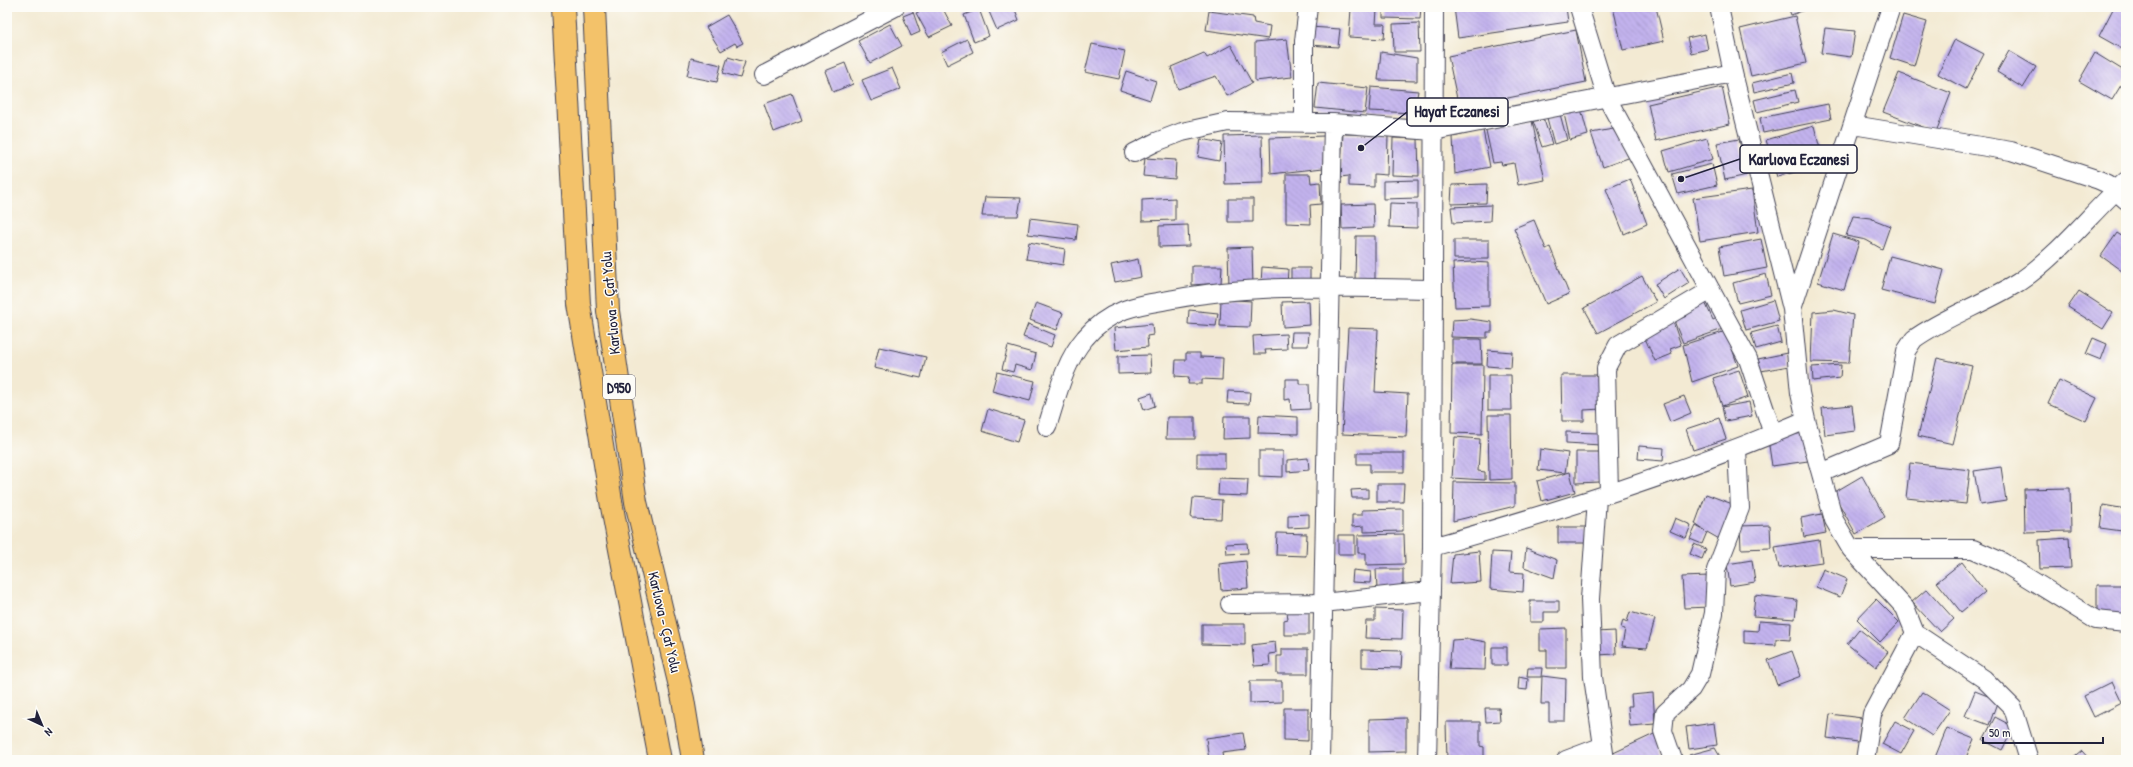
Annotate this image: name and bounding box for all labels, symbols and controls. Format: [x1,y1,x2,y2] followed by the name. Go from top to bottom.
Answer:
[1407,98,1508,126] callout: Hayat Eczanesi
[1414,100,1500,123] text: Hayat Eczanesi
[1740,145,1857,173] callout: Karlıova Eczanesi
[1748,148,1850,170] text: Karlıova Eczanesi
[595,251,625,355] street label: Karlıova - Çat Yolu
[603,375,635,399] road number: D950
[643,569,687,675] street label: Karlıova - Çat Yolu
[22,705,62,745] north arrow
[1983,719,2103,745] scale bar
[1989,724,2010,741] text: 50 m
[42,725,56,739] text: N

